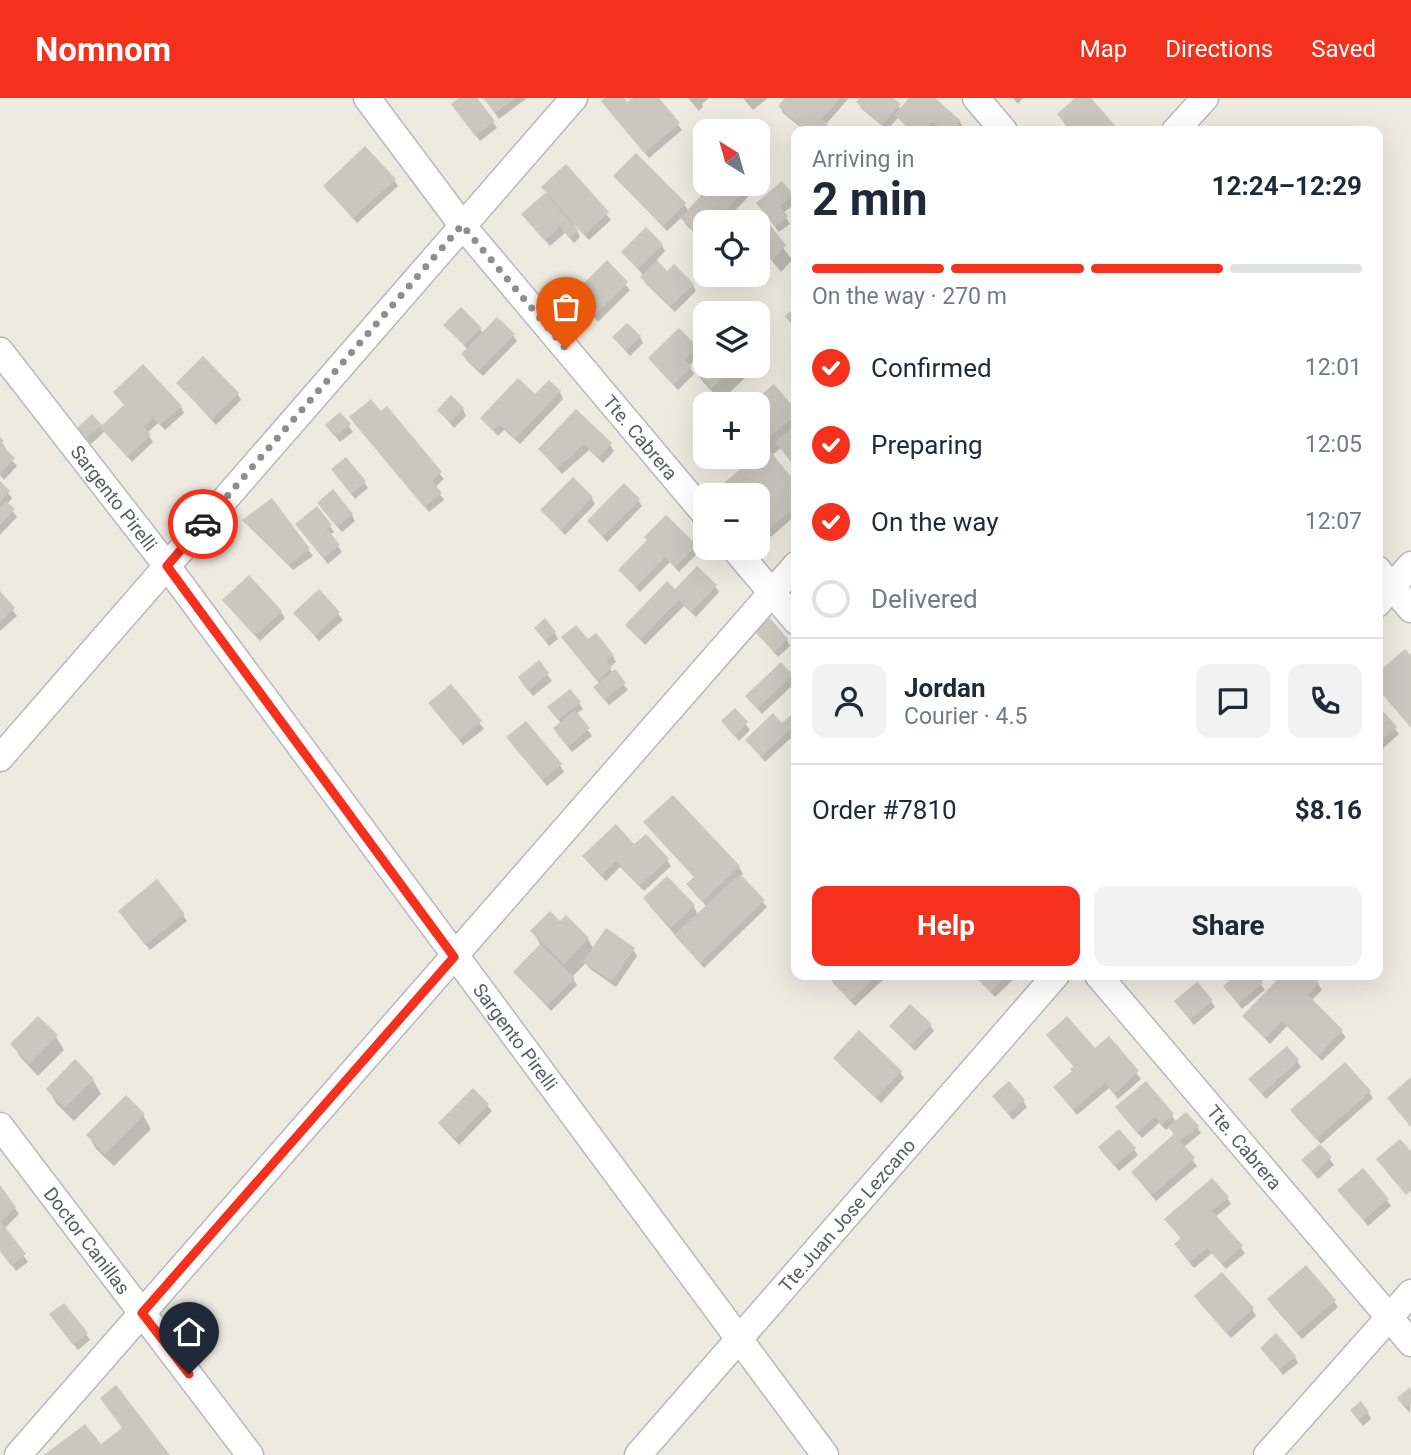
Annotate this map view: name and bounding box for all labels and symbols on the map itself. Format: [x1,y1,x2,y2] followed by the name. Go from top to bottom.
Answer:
[693,119,770,196] north arrow
[536,277,596,349] pin
[598,391,682,485] street label: Tte. Cabrera
[65,441,162,556] street label: Sargento Pirelli
[168,489,238,559] courier
[468,979,562,1095] street label: Sargento Pirelli
[1202,1101,1286,1194] street label: Tte. Cabrera
[774,1134,920,1297] street label: Tte.Juan Jose Lezcano
[39,1183,135,1299] street label: Doctor Canillas
[159,1302,219,1374] pin

